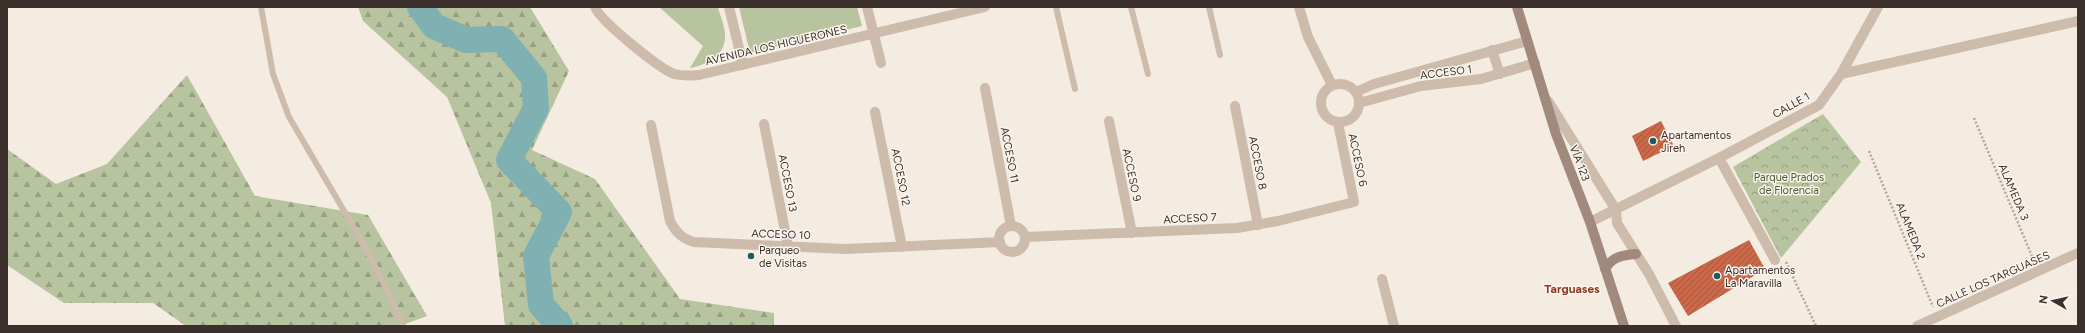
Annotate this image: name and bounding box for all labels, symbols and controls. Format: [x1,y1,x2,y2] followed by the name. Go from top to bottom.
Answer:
[704,23,848,68] street label: AVENIDA LOS HIGUERONES
[1419,63,1473,82] street label: ACCESO 1
[1770,90,1812,121] street label: CALLE 1
[998,126,1021,184] street label: ACCESO 11
[1661,129,1731,155] place label: Apartamentos Jireh
[1346,132,1369,188] street label: ACCESO 6
[1246,135,1269,191] street label: ACCESO 8
[1648,136,1658,146] marker: Apartamentos Jireh
[1567,143,1592,183] street label: VÍA 123
[889,147,912,207] street label: ACCESO 12
[1120,147,1143,203] street label: ACCESO 9
[776,153,799,213] street label: ACCESO 13
[1996,162,2031,222] street label: ALAMEDA 3
[1754,171,1824,197] park label: Parque Prados de Florencia
[1893,201,1928,262] street label: ALAMEDA 2
[1163,211,1217,226] street label: ACCESO 7
[751,227,811,242] street label: ACCESO 10
[759,244,807,270] place label: Parqueo de Visitas
[1934,248,2052,310] street label: CALLE LOS TARGUASES
[746,251,756,261] marker: Parqueo de Visitas
[1725,264,1795,290] place label: Apartamentos La Maravilla
[1712,271,1722,281] marker: Apartamentos La Maravilla
[2033,281,2073,321] north arrow
[1544,282,1600,296] district label: Targuases
[2037,295,2051,305] text: N

